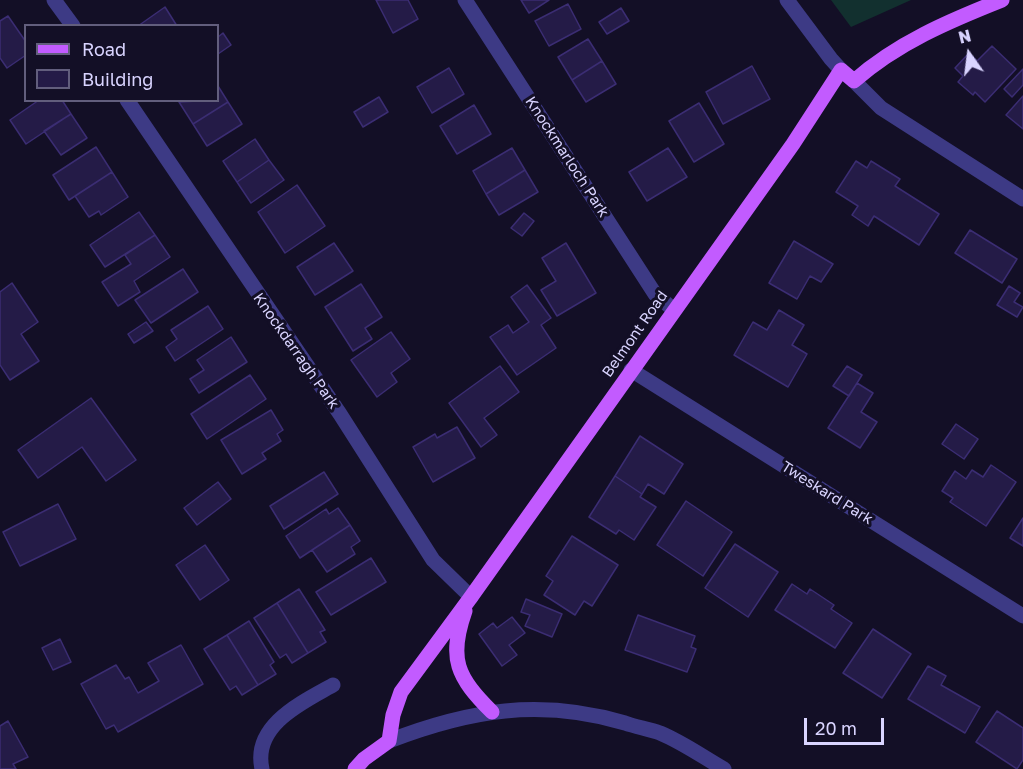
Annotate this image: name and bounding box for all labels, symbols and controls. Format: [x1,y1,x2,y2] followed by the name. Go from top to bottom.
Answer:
[24,24,219,102] legend
[939,24,999,84] north arrow
[956,25,973,48] text: N
[82,38,126,60] text: Road
[82,68,153,90] text: Building
[521,93,613,221] street label: Knockmarloch Park
[599,287,671,381] street label: Belmont Road
[249,290,343,412] street label: Knockdarragh Park
[778,458,876,528] street label: Tweskard Park
[807,706,886,744] scale bar
[815,717,857,739] text: 20 m

